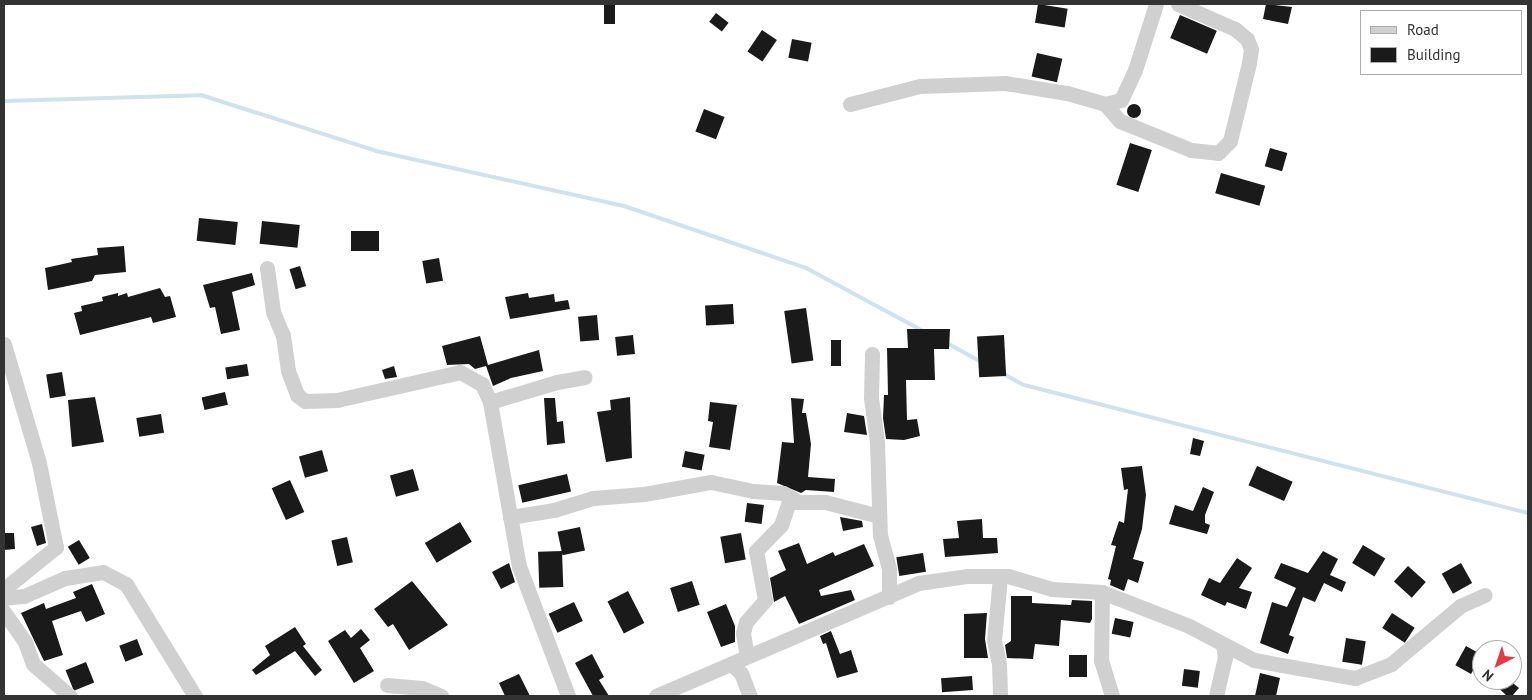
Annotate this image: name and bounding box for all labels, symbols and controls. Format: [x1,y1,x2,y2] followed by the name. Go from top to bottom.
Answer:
[1360,10,1522,75] legend
[1407,20,1439,39] text: Road
[1407,45,1461,64] text: Building
[1472,640,1522,690] north arrow
[1478,666,1497,685] text: N

